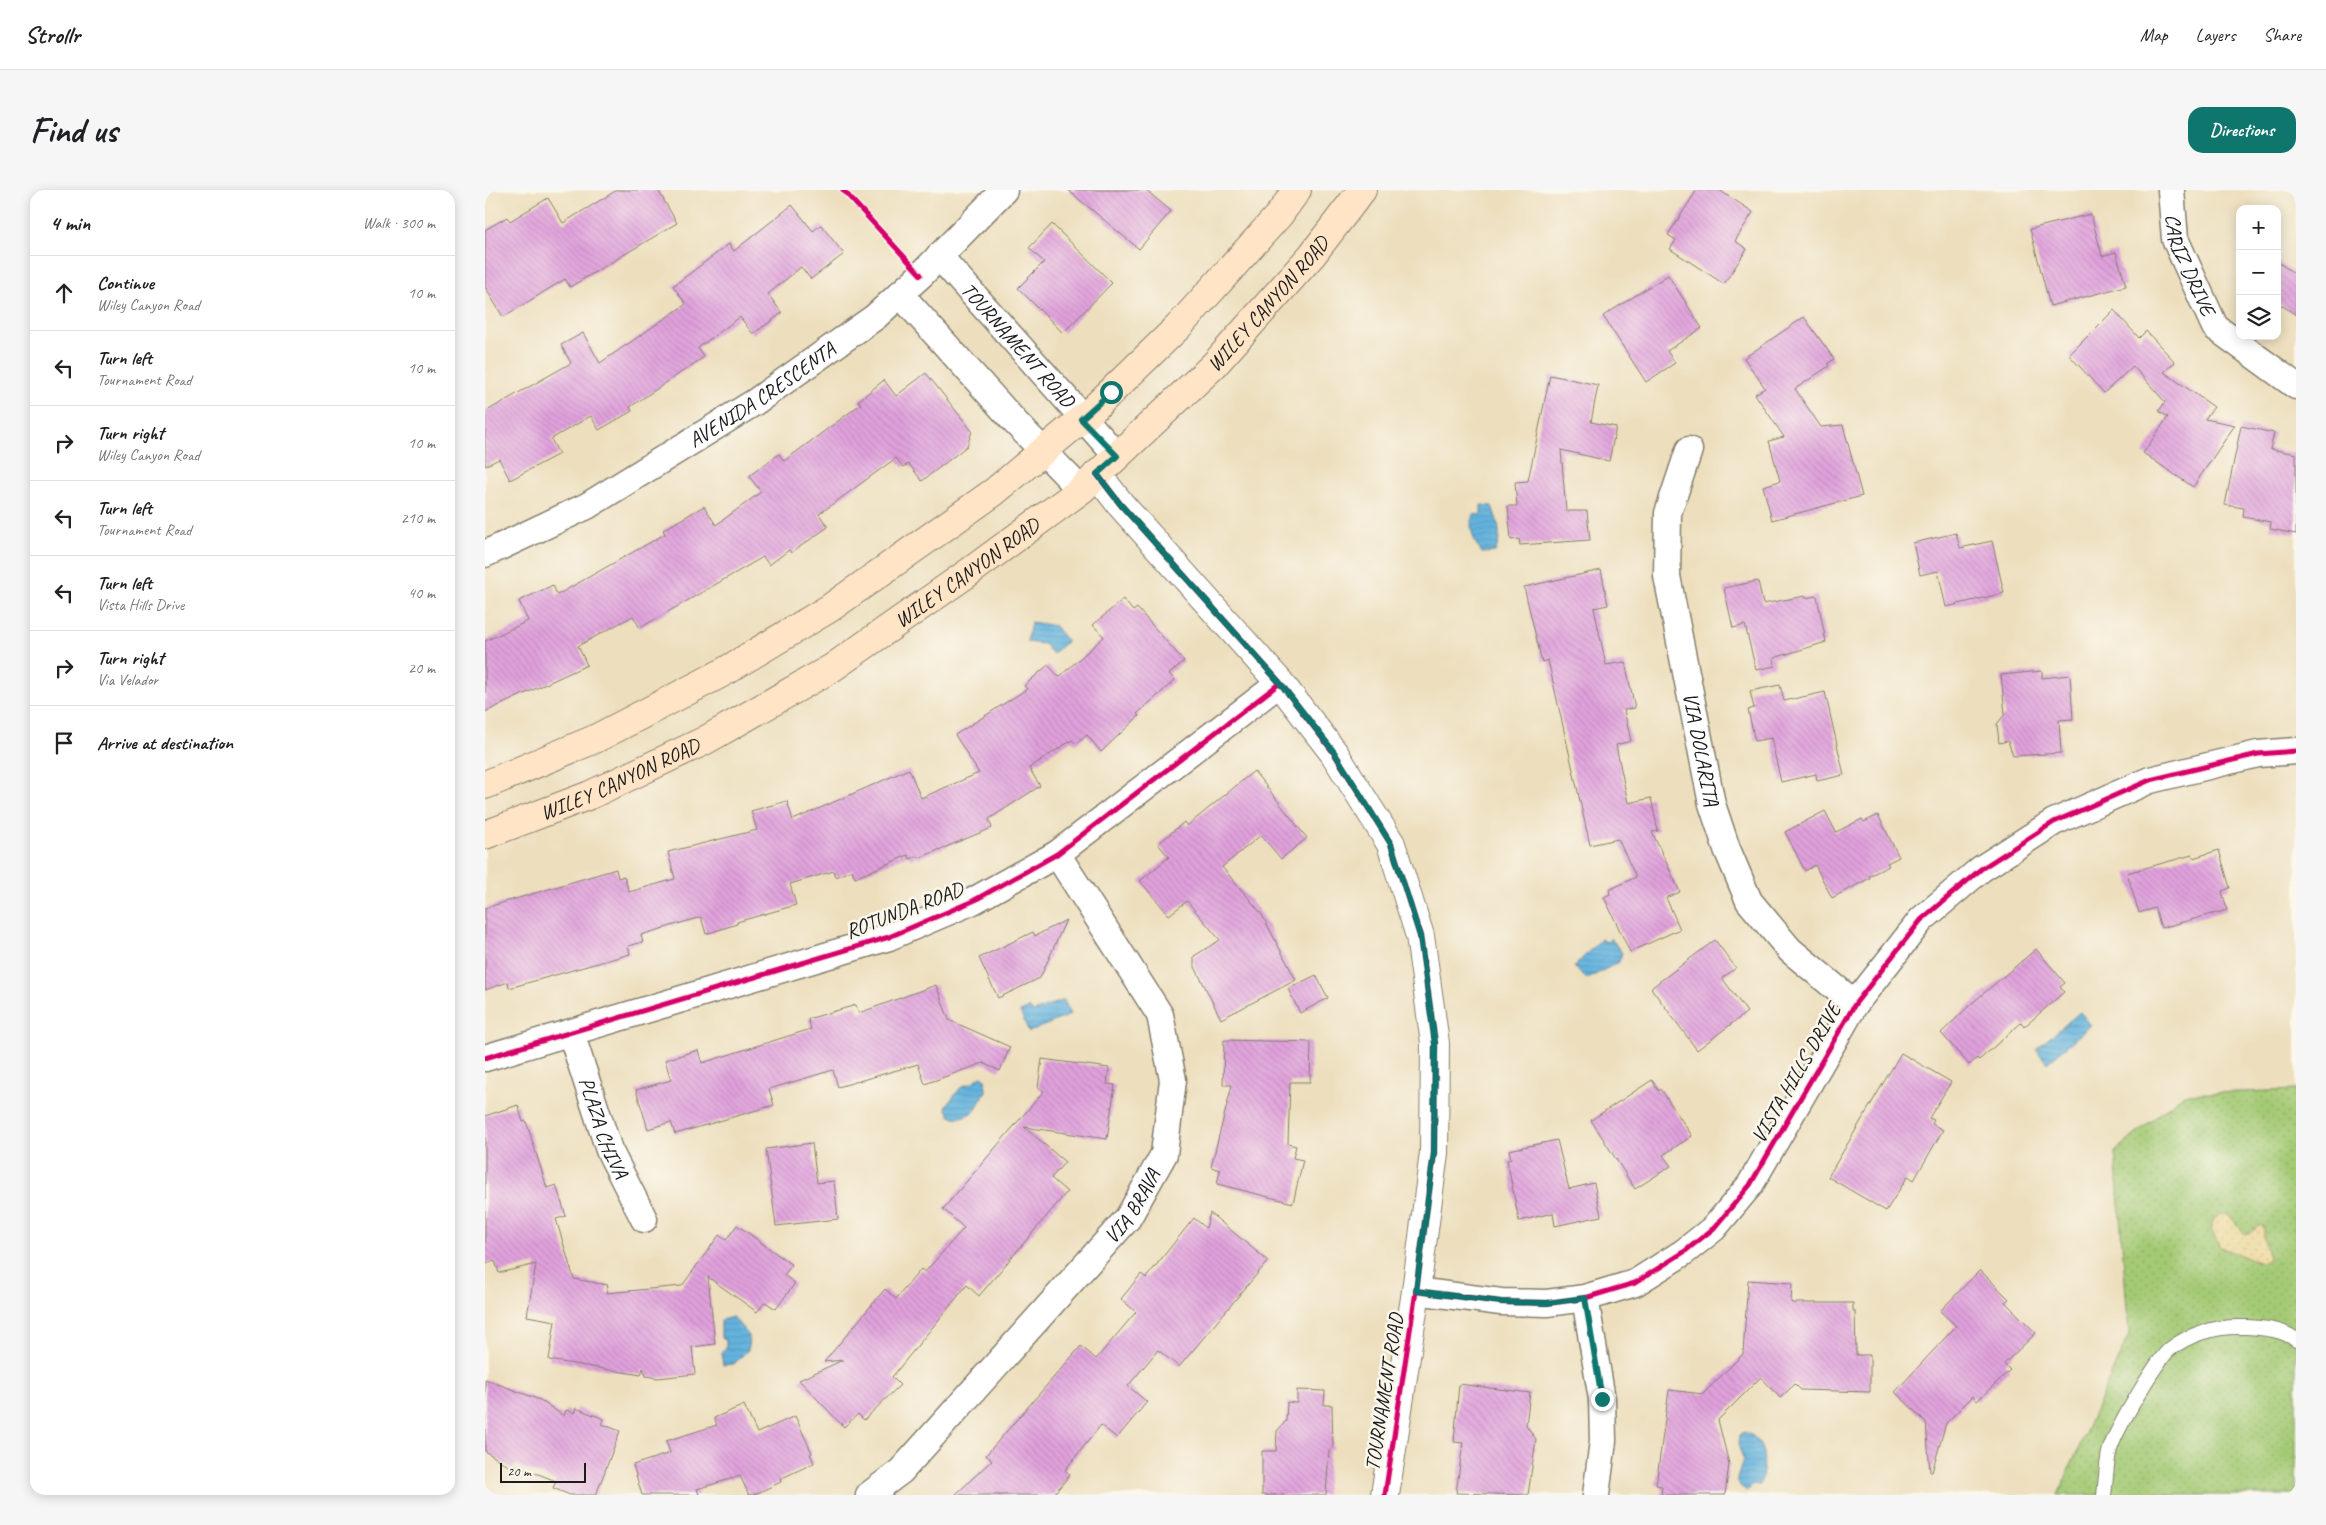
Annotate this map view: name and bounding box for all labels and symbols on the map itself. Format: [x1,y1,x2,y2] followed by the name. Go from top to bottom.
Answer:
[2160,213,2222,322] street label: CARIZ DRIVE
[1201,230,1336,377] street label: WILEY CANYON ROAD
[956,277,1082,414] street label: TOURNAMENT ROAD
[684,335,842,453] street label: AVENIDA CRESCENTA
[1100,381,1123,404] route start
[890,511,1046,633] street label: WILEY CANYON ROAD
[1677,690,1725,809] street label: VIA DOLARITA
[537,731,705,826] street label: WILEY CANYON ROAD
[842,875,968,944] street label: ROTUNDA ROAD
[1745,996,1848,1147] street label: VISTA HILLS DRIVE
[573,1074,635,1184] street label: PLAZA CHIVA
[1098,1163,1166,1249] street label: VIA BRAVA
[1359,1310,1410,1472] street label: TOURNAMENT ROAD
[1591,1388,1614,1411] route end
[500,1460,586,1483] scale bar

